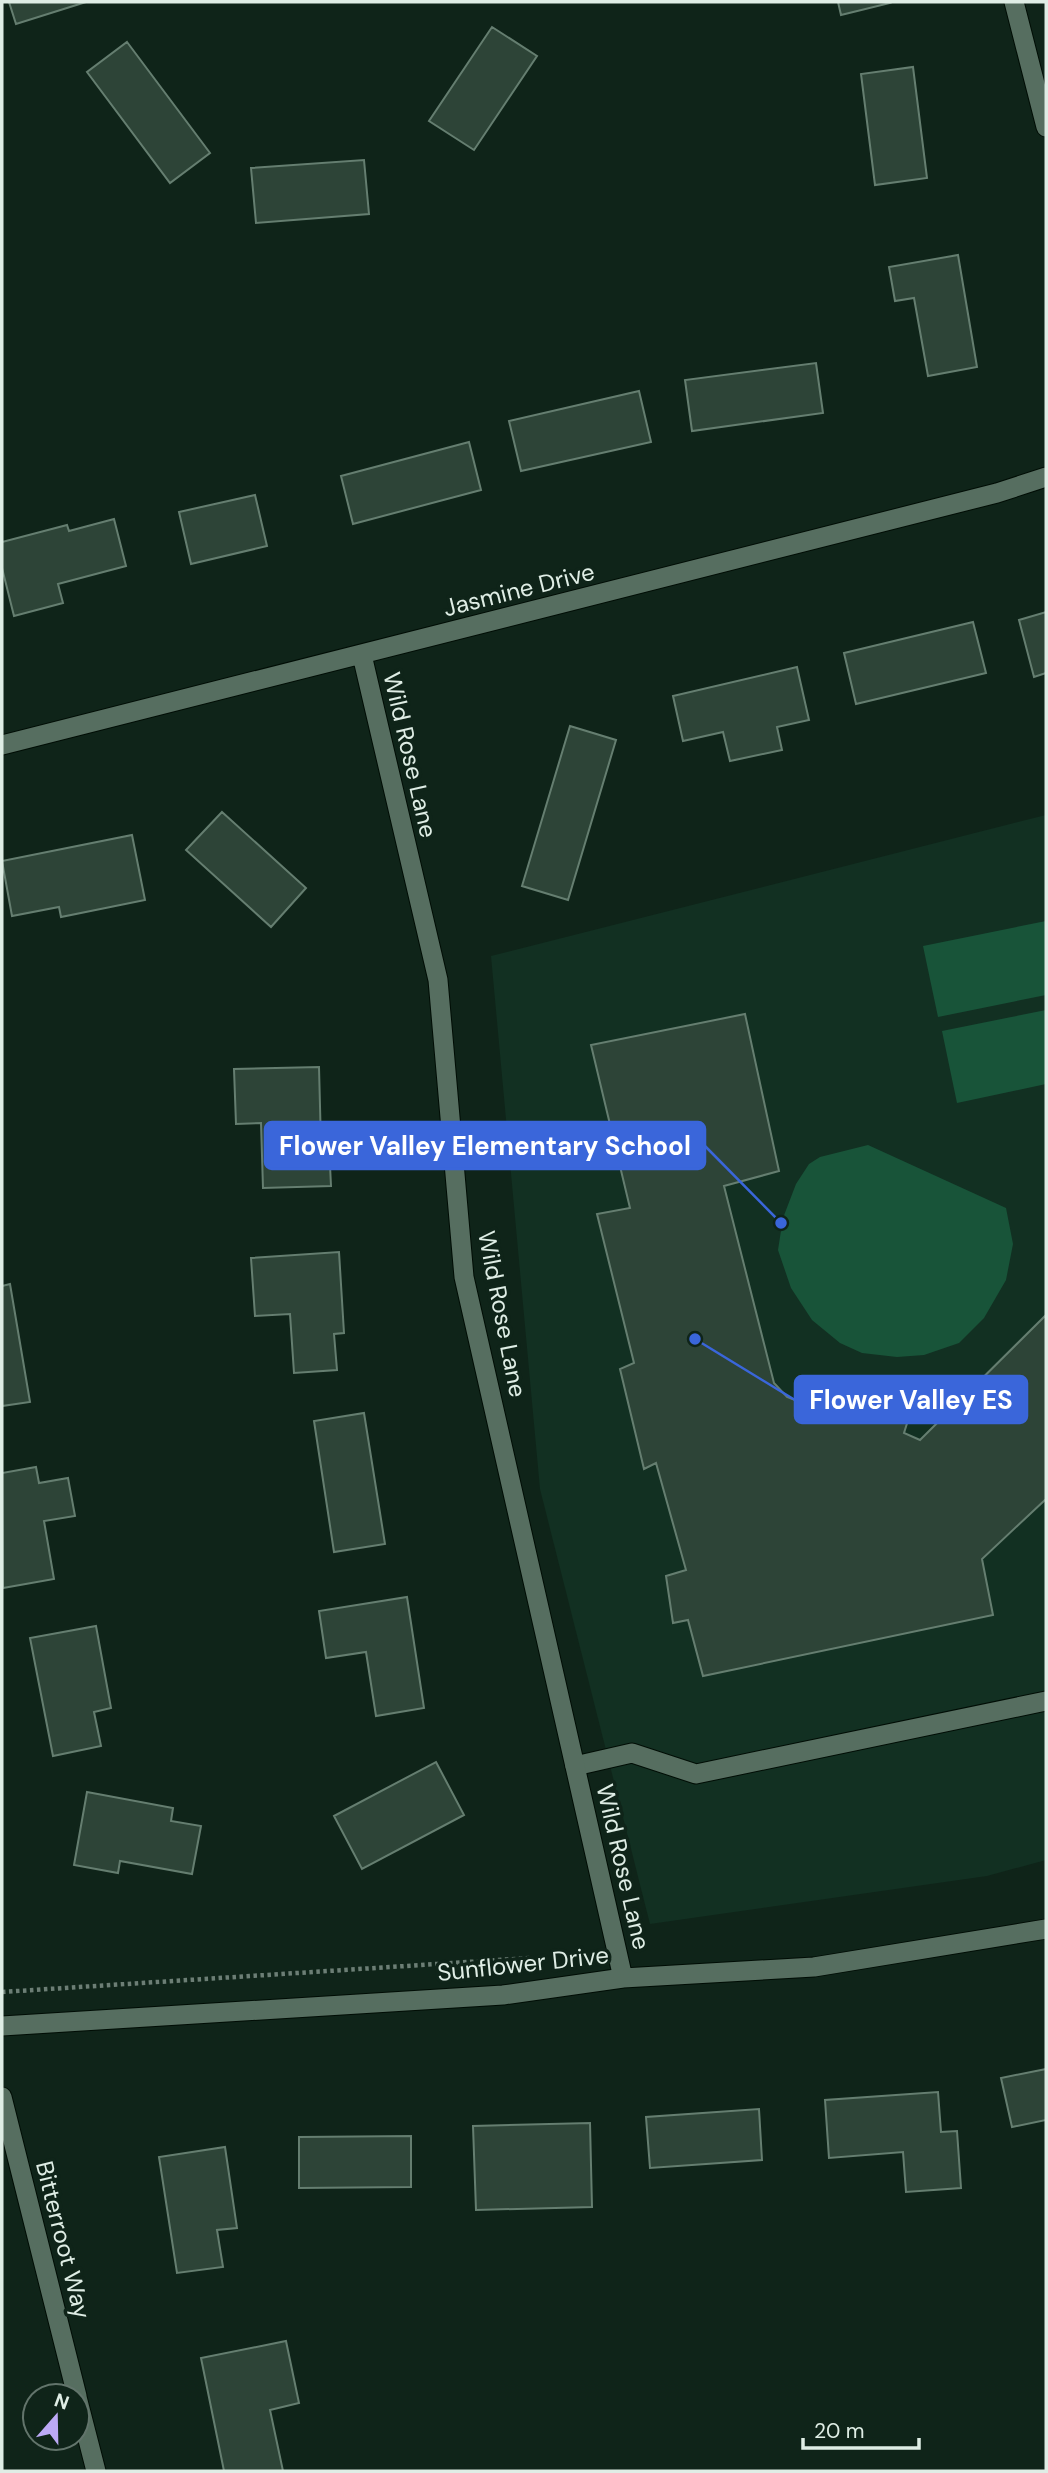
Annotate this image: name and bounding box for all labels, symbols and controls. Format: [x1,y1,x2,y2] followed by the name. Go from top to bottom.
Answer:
[440,556,598,623] street label: Jasmine Drive
[376,669,445,841] street label: Wild Rose Lane
[265,1122,705,1169] callout: Flower Valley Elementary School
[279,1129,691,1163] text: Flower Valley Elementary School
[471,1228,534,1400] street label: Wild Rose Lane
[795,1376,1027,1423] callout: Flower Valley ES
[809,1383,1013,1417] text: Flower Valley ES
[589,1781,658,1953] street label: Wild Rose Lane
[436,1939,610,1988] street label: Sunflower Drive
[29,2158,98,2322] street label: Bitterroot Way
[21,2382,91,2452] north arrow
[51,2387,72,2416] text: N
[803,2406,918,2450] scale bar
[814,2417,865,2445] text: 20 m

